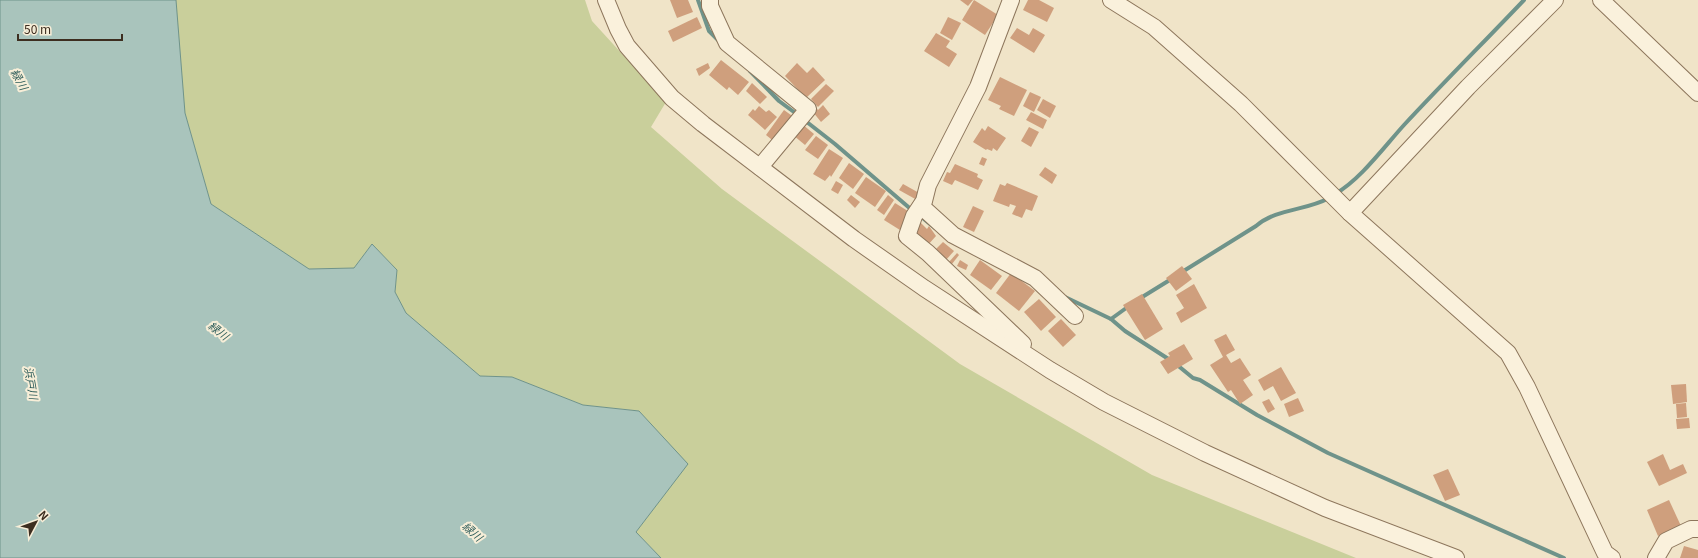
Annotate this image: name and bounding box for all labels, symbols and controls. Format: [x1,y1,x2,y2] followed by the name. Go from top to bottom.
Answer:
[18,16,122,42] scale bar
[24,20,51,37] text: 50 m
[8,66,33,93] water label: 緑川
[205,317,233,344] water label: 緑川
[21,365,43,402] water label: 浜戸川
[16,502,56,542] north arrow
[36,506,53,523] text: N
[459,518,487,545] water label: 緑川

